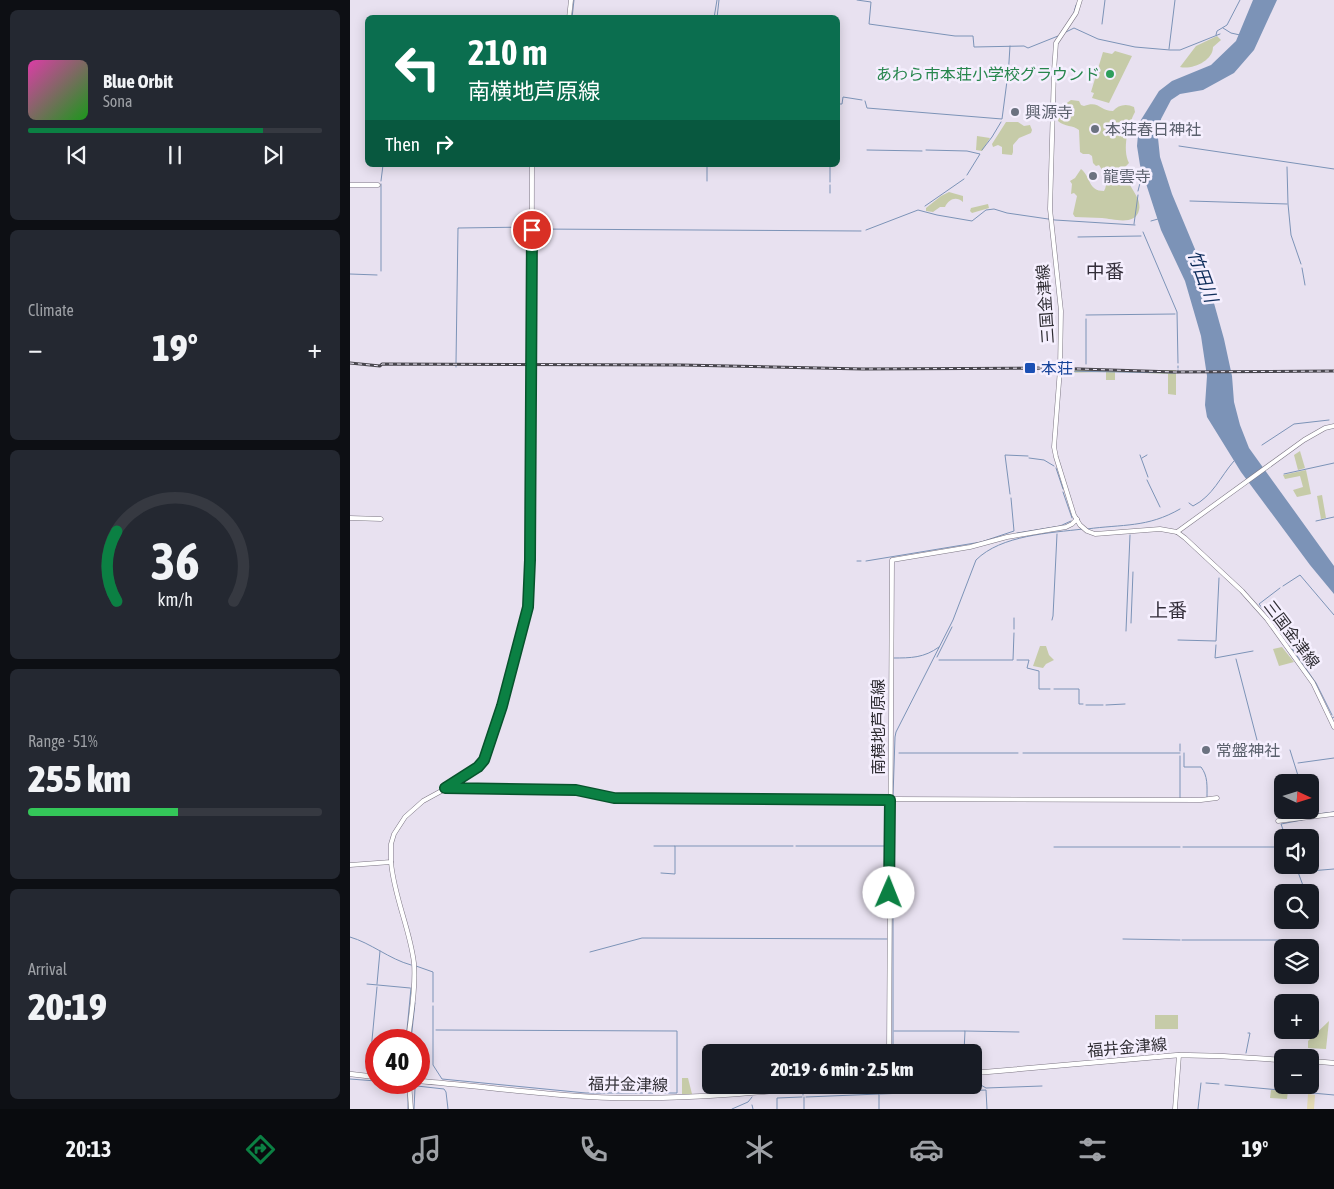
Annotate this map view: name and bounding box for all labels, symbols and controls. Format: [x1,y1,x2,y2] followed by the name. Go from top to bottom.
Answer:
[468,32,547,72] text: 210 m
[385,35,450,100] icon: left
[876,65,1100,83] place label: あわら市本荘小学校グラウンド
[1104,68,1116,80] marker: あわら市本荘小学校グラウンド
[103,70,173,92] text: Blue Orbit
[468,78,600,104] text: 南横地芦原線
[103,92,132,110] text: Sona
[1025,103,1073,121] place label: 興源寺
[1009,106,1021,118] marker: 興源寺
[1105,120,1201,138] place label: 本荘春日神社
[1089,123,1101,135] marker: 本荘春日神社
[430,130,458,158] icon: right
[385,133,420,155] text: Then
[63,141,91,169] icon: previous
[161,141,189,169] icon: pause
[259,141,287,169] icon: next
[1103,167,1151,185] place label: 龍雲寺
[1087,170,1099,182] marker: 龍雲寺
[511,209,553,251] pin
[518,216,546,244] icon: arrive
[1184,247,1223,307] water label: 竹田川
[1086,260,1124,282] district label: 中番
[1033,263,1057,345] street label: 三国金津線
[28,301,74,319] text: Climate
[152,326,198,369] text: 19°
[28,332,43,364] text: −
[307,332,322,364] text: +
[1041,359,1073,377] place label: 本荘
[1023,361,1037,375] marker: 本荘
[151,531,199,591] text: 36
[157,589,193,610] text: km/h
[1261,597,1323,671] street label: 三国金津線
[1149,599,1187,621] district label: 上番
[869,679,887,775] street label: 南横地芦原線
[28,732,98,750] text: Range · 51%
[1216,741,1280,759] place label: 常盤神社
[1200,744,1212,756] marker: 常盤神社
[28,757,131,800] text: 255 km
[1274,774,1319,819] north arrow
[1274,774,1319,1094] map controls
[1274,829,1319,874] button: sound
[862,866,914,918] position arrow
[1274,884,1319,929] button: search
[1274,939,1319,984] button: layers
[28,960,67,978] text: Arrival
[28,985,107,1028] text: 20:19
[1274,994,1319,1039] button: +
[365,1029,430,1094] speed limit sign: 40
[1086,1035,1168,1059] street label: 福井金津線
[1274,1049,1319,1094] button: −
[771,1058,913,1080] text: 20:19 · 6 min · 2.5 km
[588,1074,668,1094] street label: 福井金津線
[243,1132,278,1167] icon: directions
[409,1132,444,1167] icon: music
[576,1132,611,1167] icon: phone
[742,1132,777,1167] icon: climate
[909,1132,944,1167] icon: car
[1075,1132,1110,1167] icon: filters
[66,1136,111,1162] text: 20:13
[1242,1136,1268,1162] text: 19°

